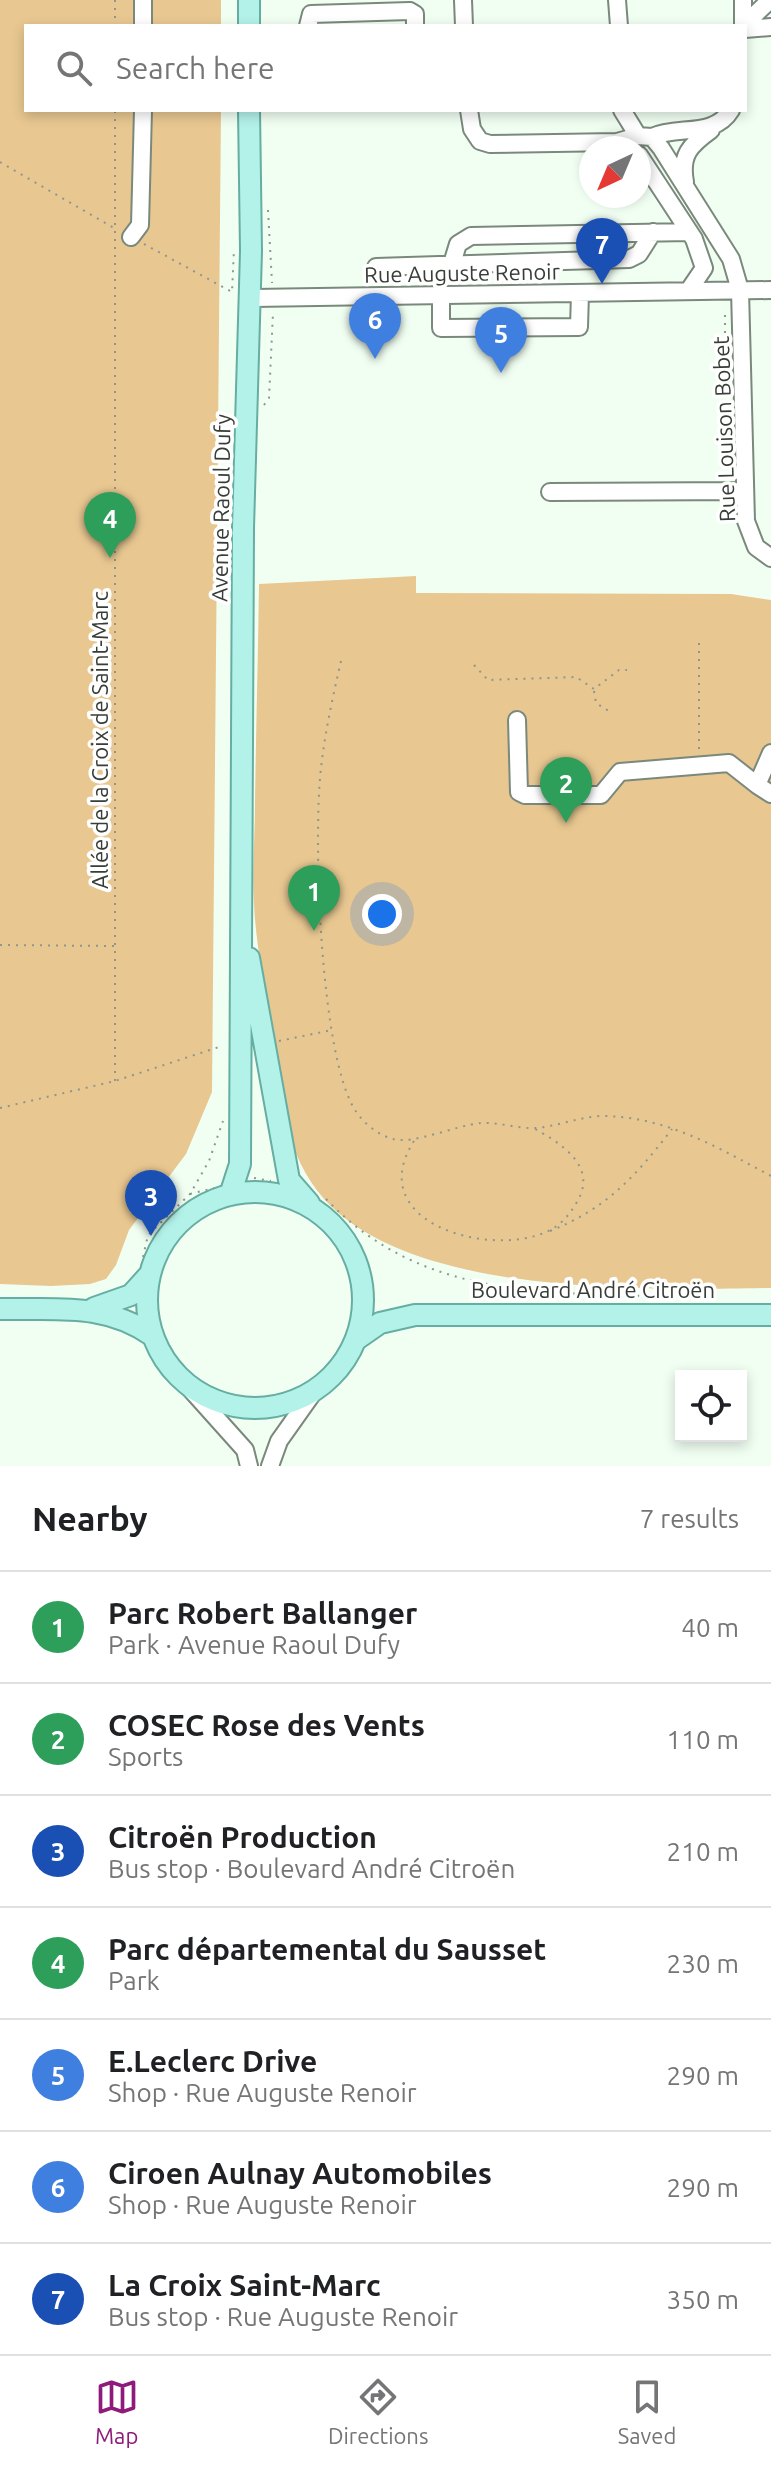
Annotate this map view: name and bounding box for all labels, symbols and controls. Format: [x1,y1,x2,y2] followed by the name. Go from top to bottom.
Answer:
[24,24,747,112] search box
[52,46,96,90] icon: search
[116,51,275,85] text: Search here
[579,136,651,208] north arrow
[576,218,628,284] pin: 7
[364,258,561,287] street label: Rue Auguste Renoir
[349,293,401,359] pin: 6
[475,307,527,373] pin: 5
[708,335,739,522] street label: Rue Louison Bobet
[206,413,235,602] street label: Avenue Raoul Dufy
[84,492,136,558] pin: 4
[87,591,112,889] street label: Allée de la Croix de Saint-Marc
[540,757,592,823] pin: 2
[288,865,340,931] pin: 1
[362,894,402,934] your location
[125,1170,177,1236] pin: 3
[471,1277,715,1302] street label: Boulevard André Citroën
[675,1370,747,1442] map controls
[675,1370,747,1442] button: locate
[32,1499,147,1537] text: Nearby
[640,1504,739,1533] text: 7 results
[108,1596,417,1630] text: Parc Robert Ballanger
[51,1613,65,1642] text: 1
[681,1613,739,1642] text: 40 m
[108,1630,400,1659] text: Park · Avenue Raoul Dufy
[108,1708,425,1742] text: COSEC Rose des Vents
[51,1725,65,1754] text: 2
[667,1725,739,1754] text: 110 m
[108,1742,183,1771] text: Sports
[108,1820,377,1854] text: Citroën Production
[51,1837,65,1866] text: 3
[667,1837,739,1866] text: 210 m
[108,1854,515,1883] text: Bus stop · Boulevard André Citroën
[108,1932,546,1966] text: Parc départemental du Sausset
[51,1949,65,1978] text: 4
[667,1949,739,1978] text: 230 m
[108,1966,160,1995] text: Park
[108,2044,317,2078] text: E.Leclerc Drive
[51,2061,65,2090] text: 5
[667,2061,739,2090] text: 290 m
[108,2078,417,2107] text: Shop · Rue Auguste Renoir
[108,2156,492,2190] text: Ciroen Aulnay Automobiles
[51,2173,65,2202] text: 6
[667,2173,739,2202] text: 290 m
[108,2190,417,2219] text: Shop · Rue Auguste Renoir
[108,2268,381,2302] text: La Croix Saint-Marc
[51,2285,65,2314] text: 7
[667,2285,739,2314] text: 350 m
[108,2302,458,2331] text: Bus stop · Rue Auguste Renoir
[95,2375,139,2448] tab: Map
[328,2375,428,2448] tab: Directions
[618,2375,676,2448] tab: Saved

